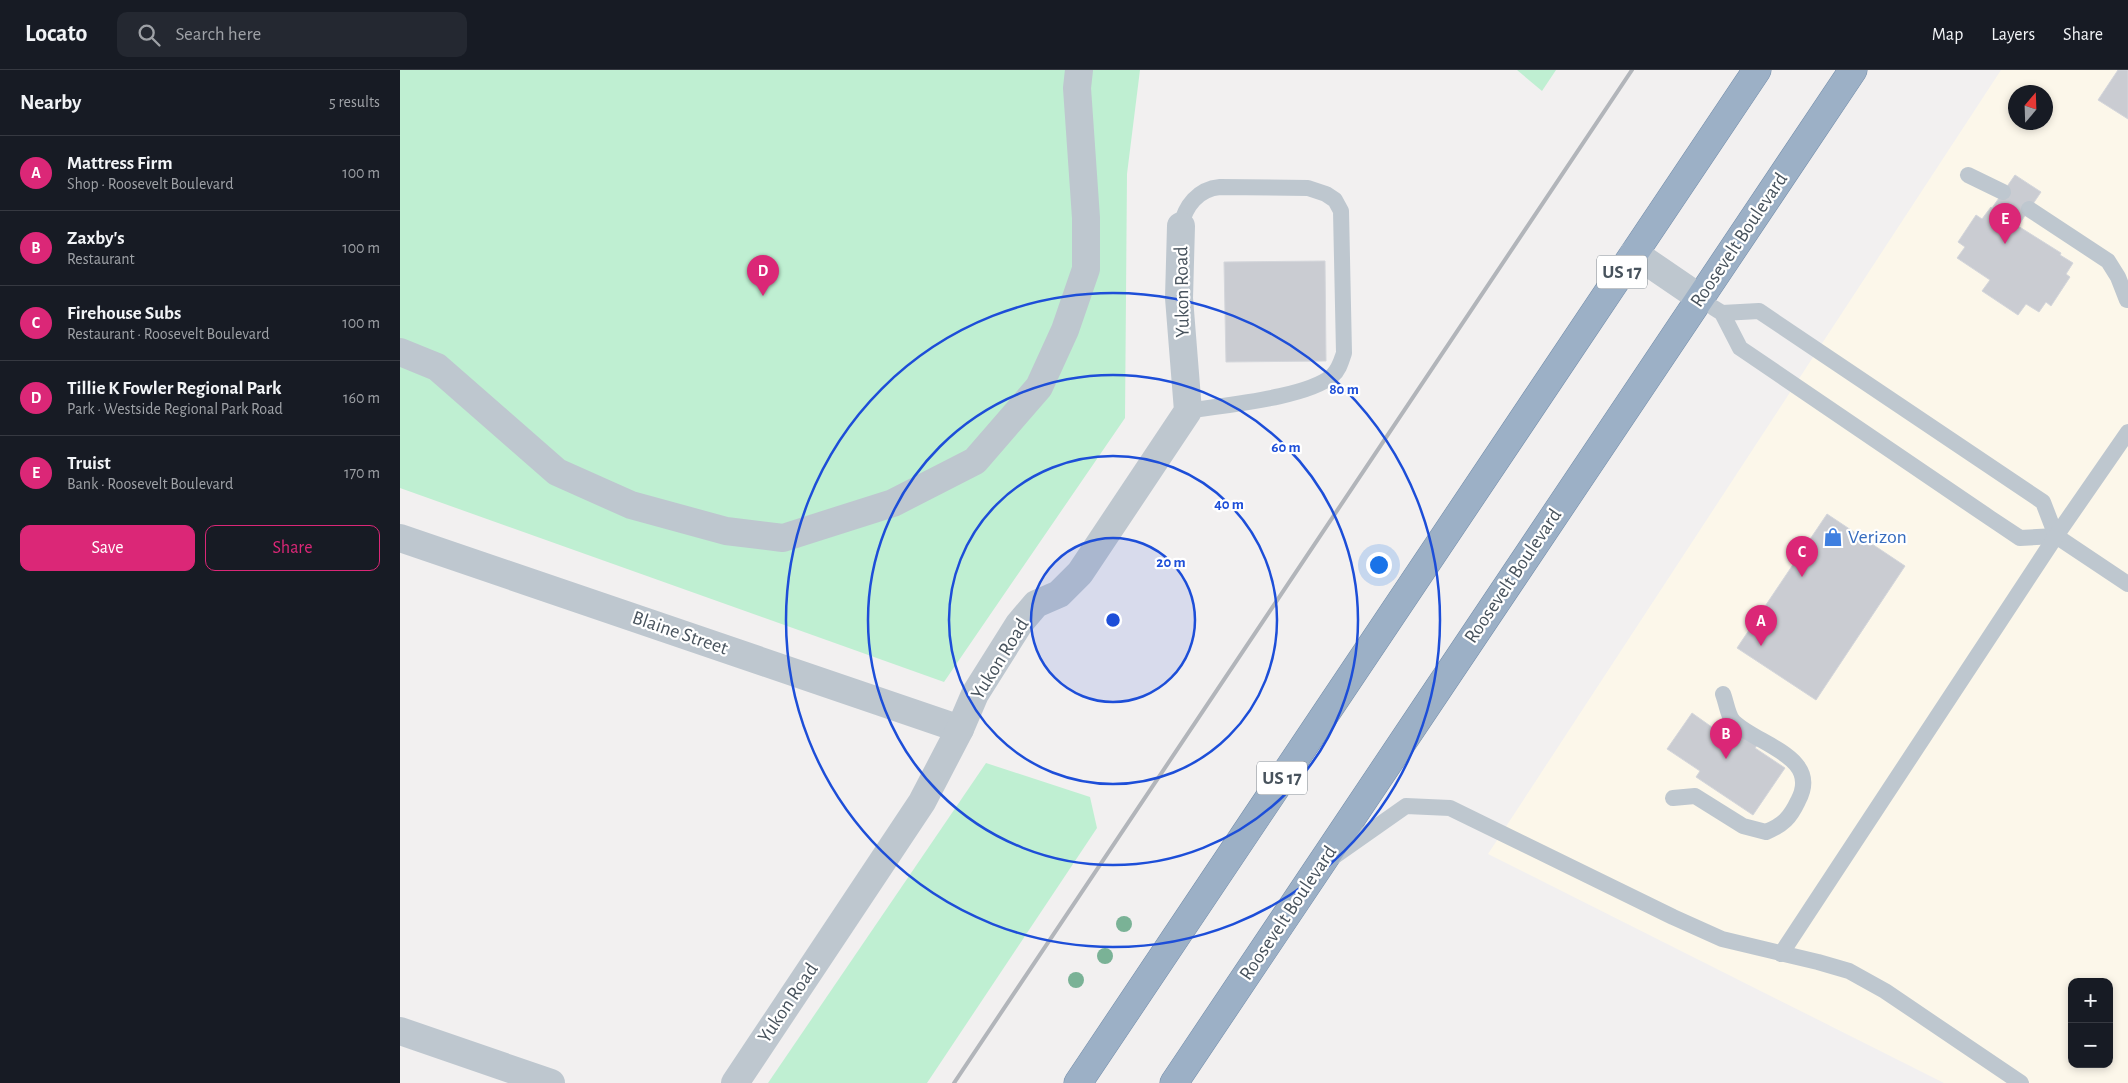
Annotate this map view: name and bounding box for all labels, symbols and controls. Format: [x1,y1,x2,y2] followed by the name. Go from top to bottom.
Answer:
[117,12,467,57] search box
[135,21,163,49] icon: search
[25,22,87,46] text: Locato
[175,25,261,44] text: Search here
[1932,26,1963,44] text: Map
[1991,26,2035,44] text: Layers
[2063,26,2103,44] text: Share
[2008,85,2053,130] north arrow
[20,92,81,113] text: Nearby
[329,94,380,110] text: 5 results
[67,154,173,173] text: Mattress Firm
[31,165,41,181] text: A
[342,165,380,181] text: 100 m
[1687,169,1791,311] street label: Roosevelt Boulevard
[67,176,234,192] text: Shop · Roosevelt Boulevard
[1989,203,2021,244] pin: E
[67,229,125,248] text: Zaxby's
[31,240,41,256] text: B
[342,240,380,256] text: 100 m
[1171,246,1193,338] street label: Yukon Road
[67,251,135,267] text: Restaurant
[747,255,779,296] pin: D
[1597,256,1647,288] road number: US 17
[67,304,181,323] text: Firehouse Subs
[32,315,40,331] text: C
[342,315,380,331] text: 100 m
[67,326,270,342] text: Restaurant · Roosevelt Boulevard
[67,379,281,398] text: Tillie K Fowler Regional Park
[1329,382,1359,397] text: 80 m
[31,390,41,406] text: D
[343,390,380,406] text: 160 m
[67,401,283,417] text: Park · Westside Regional Park Road
[1271,440,1301,455] text: 60 m
[67,454,111,473] text: Truist
[32,465,40,481] text: E
[344,465,380,481] text: 170 m
[67,476,233,492] text: Bank · Roosevelt Boulevard
[1214,497,1244,512] text: 40 m
[1461,505,1565,647] street label: Roosevelt Boulevard
[20,525,195,571] button: Save
[205,525,380,571] button: Share
[1822,526,1844,548] shop icon: Verizon
[1848,527,1907,547] place label: Verizon
[1786,536,1818,577] pin: C
[1366,552,1392,578] your location
[1156,555,1186,570] text: 20 m
[1745,605,1777,646] pin: A
[630,607,731,659] street label: Blaine Street
[1104,611,1122,629] centre of rings
[967,615,1033,703] street label: Yukon Road
[1710,718,1742,759] pin: B
[1257,761,1307,794] road number: US 17
[1236,842,1340,984] street label: Roosevelt Boulevard
[754,960,822,1046] street label: Yukon Road
[2068,978,2113,1068] map controls
[2068,978,2113,1023] button: +
[2068,1023,2113,1068] button: −

